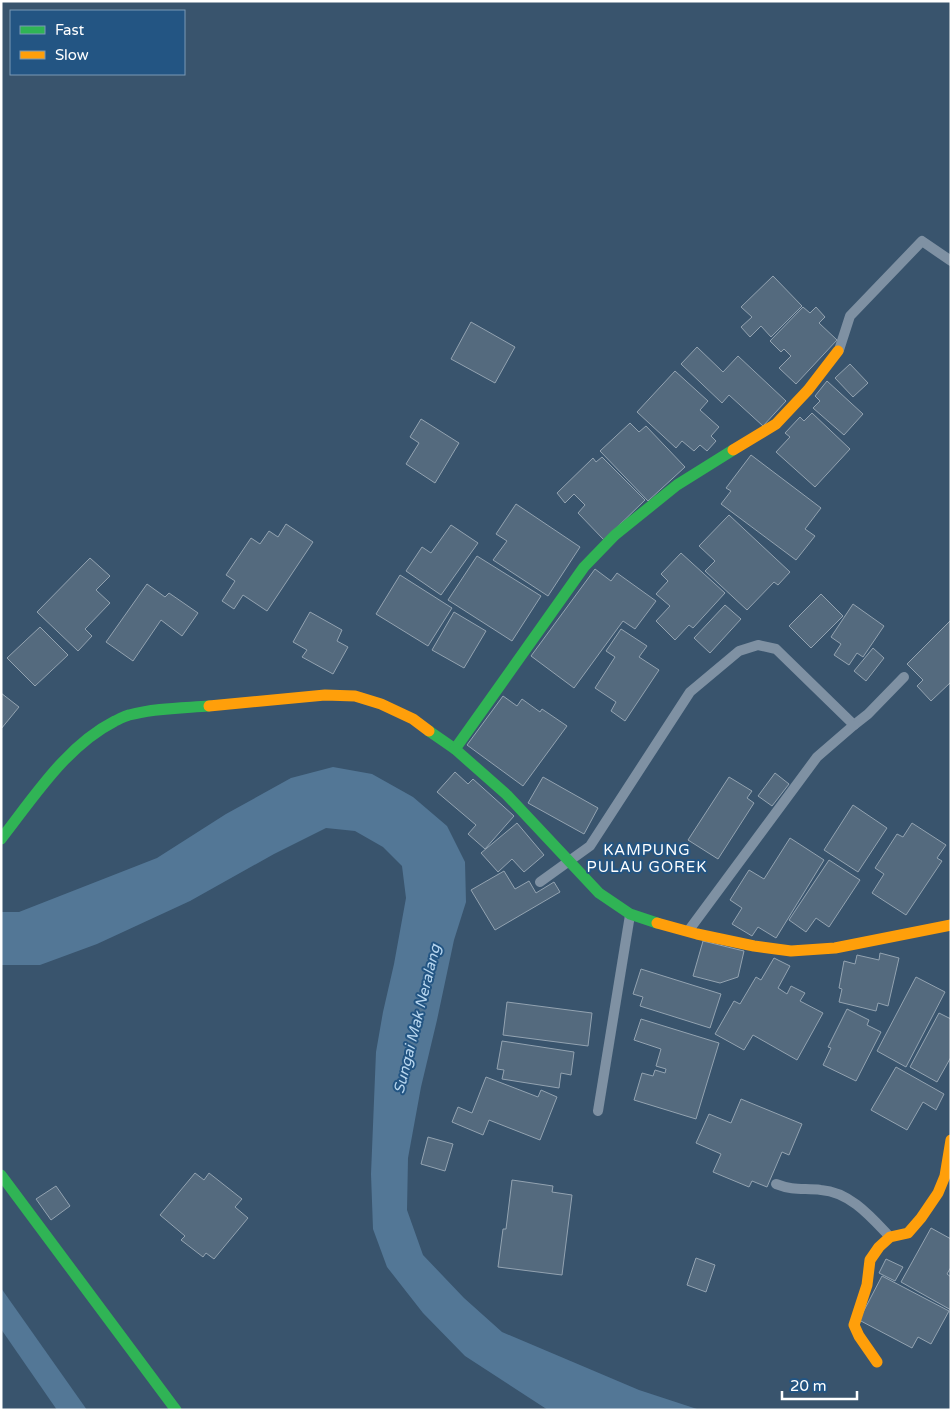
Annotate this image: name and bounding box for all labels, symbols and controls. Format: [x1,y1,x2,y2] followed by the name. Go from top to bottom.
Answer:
[10,10,185,75] legend
[55,21,85,39] text: Fast
[55,46,89,64] text: Slow
[587,841,707,876] district label: KAMPUNG PULAU GOREK
[390,941,445,1095] water label: Sungai Mak Neralang
[782,1368,857,1400] scale bar
[790,1377,827,1395] text: 20 m

